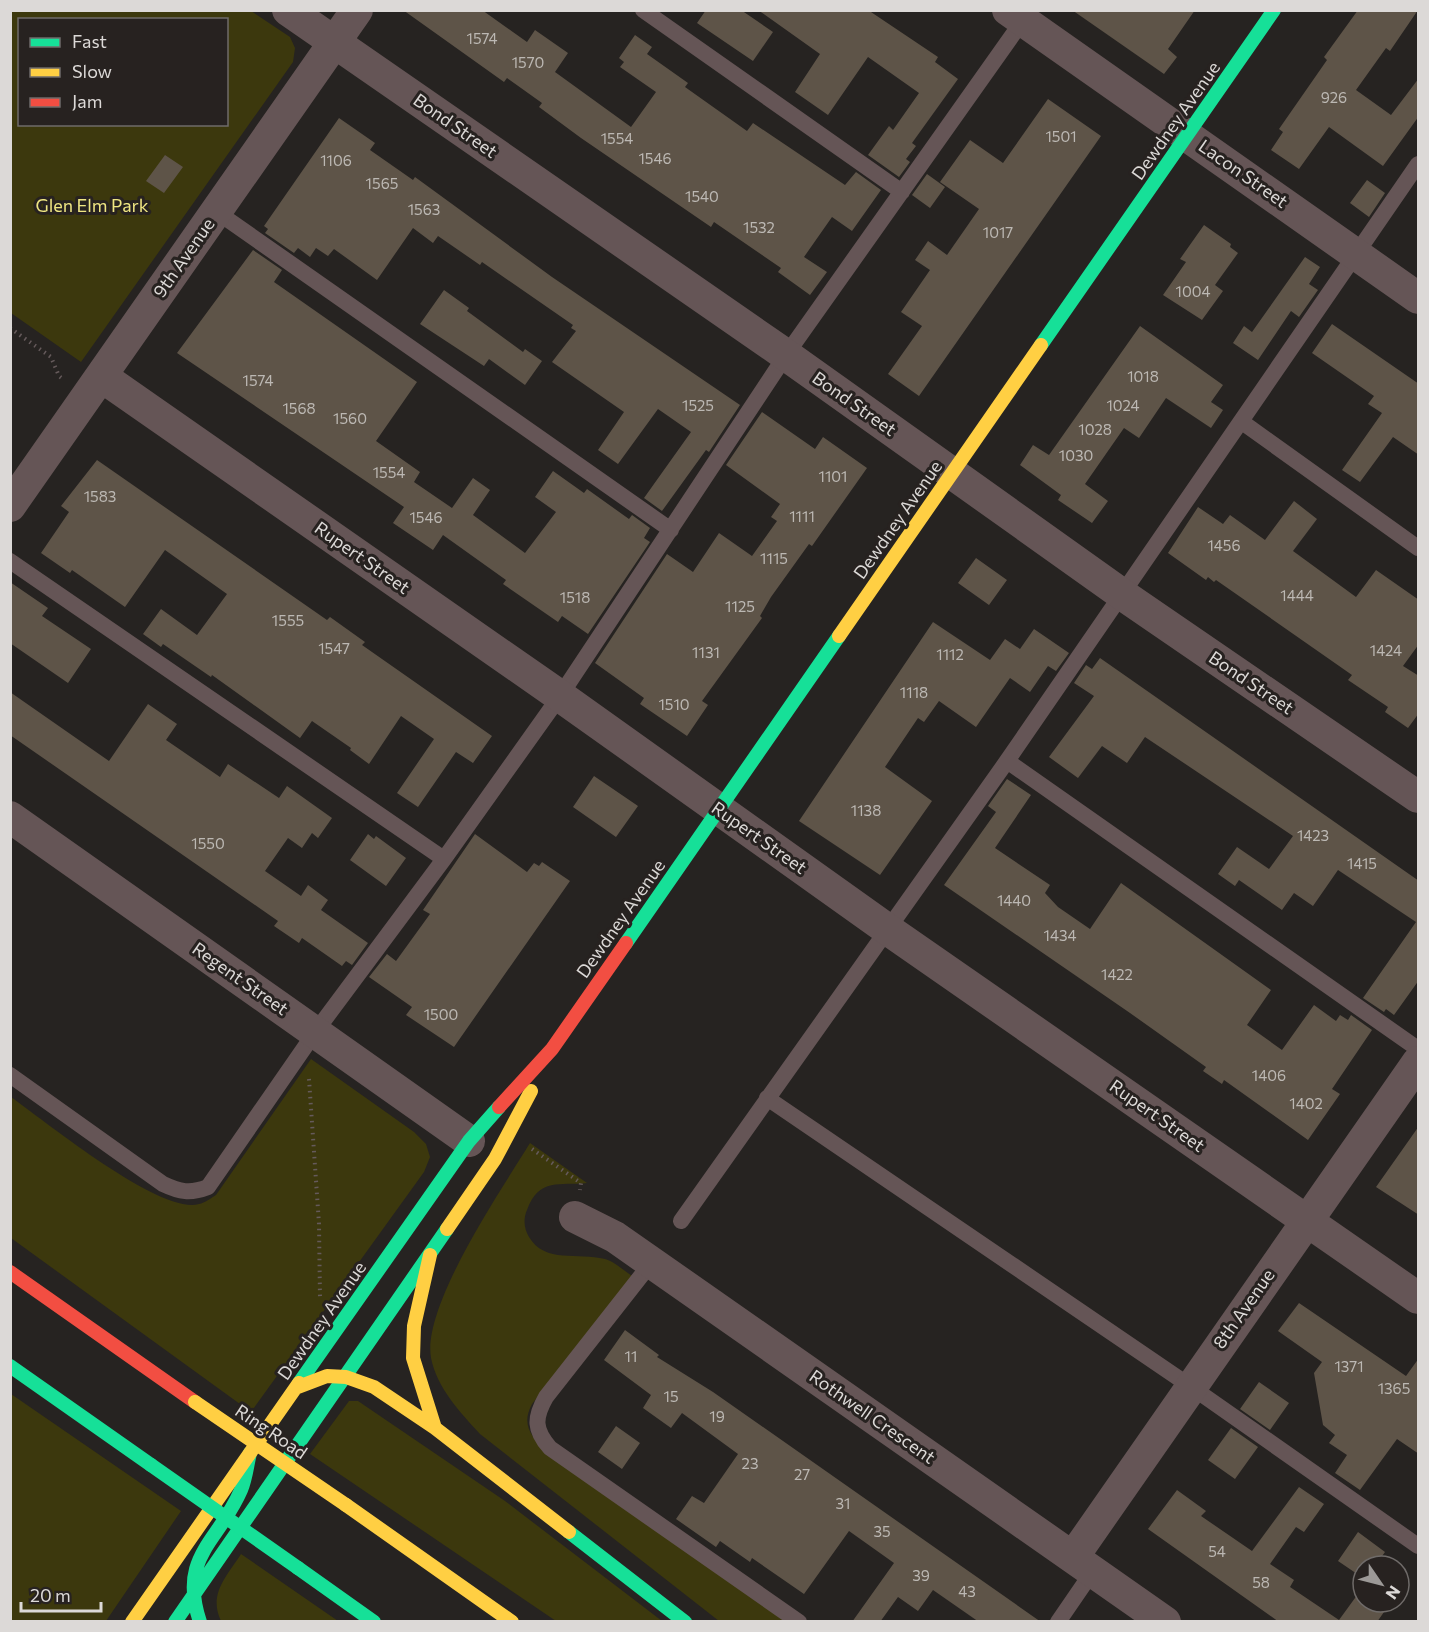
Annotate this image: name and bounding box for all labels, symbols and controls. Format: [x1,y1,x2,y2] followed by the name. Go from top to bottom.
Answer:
[18,18,228,126] legend
[466,29,498,47] house number: 1574
[72,30,107,52] text: Fast
[512,53,544,71] house number: 1570
[1126,57,1224,184] street label: Dewdney Avenue
[72,60,112,82] text: Slow
[409,88,502,162] street label: Bond Street
[1321,88,1347,106] house number: 926
[72,90,102,112] text: Jam
[1045,127,1077,145] house number: 1501
[601,129,633,147] house number: 1554
[1195,134,1292,212] street label: Lacon Street
[638,149,672,167] house number: 1546
[320,151,352,169] house number: 1106
[366,174,398,192] house number: 1565
[685,187,719,205] house number: 1540
[35,194,149,216] park label: Glen Elm Park
[408,200,440,218] house number: 1563
[148,213,219,301] street label: 9th Avenue
[743,218,775,236] house number: 1532
[983,223,1013,241] house number: 1017
[1176,282,1211,300] house number: 1004
[808,366,901,440] street label: Bond Street
[1127,367,1159,385] house number: 1018
[242,371,274,389] house number: 1574
[682,396,714,414] house number: 1525
[1106,396,1140,414] house number: 1024
[282,399,316,417] house number: 1568
[333,409,367,427] house number: 1560
[1078,420,1112,438] house number: 1028
[1059,446,1093,464] house number: 1030
[848,456,946,583] street label: Dewdney Avenue
[373,463,405,481] house number: 1554
[818,467,848,485] house number: 1101
[84,487,116,505] house number: 1583
[789,507,815,525] house number: 1111
[409,508,443,526] house number: 1546
[311,516,414,598] street label: Rupert Street
[1207,536,1241,554] house number: 1456
[760,549,788,567] house number: 1115
[1280,586,1314,604] house number: 1444
[560,588,590,606] house number: 1518
[725,597,755,615] house number: 1125
[272,611,304,629] house number: 1555
[318,639,350,657] house number: 1547
[1370,641,1402,659] house number: 1424
[692,643,720,661] house number: 1131
[936,645,964,663] house number: 1112
[1205,646,1298,719] street label: Bond Street
[900,683,928,701] house number: 1118
[658,695,690,713] house number: 1510
[708,796,811,878] street label: Rupert Street
[851,801,881,819] house number: 1138
[1297,826,1329,844] house number: 1423
[191,834,225,852] house number: 1550
[1347,854,1377,872] house number: 1415
[571,855,669,982] street label: Dewdney Avenue
[997,891,1031,909] house number: 1440
[1044,926,1076,944] house number: 1434
[188,937,293,1019] street label: Regent Street
[1101,965,1133,983] house number: 1422
[424,1005,458,1023] house number: 1500
[1252,1066,1286,1084] house number: 1406
[1106,1074,1209,1156] street label: Rupert Street
[1289,1094,1323,1112] house number: 1402
[272,1257,370,1384] street label: Dewdney Avenue
[1208,1264,1279,1352] street label: 8th Avenue
[625,1347,637,1365] house number: 11
[1334,1357,1364,1375] house number: 1371
[805,1365,940,1468] street label: Rothwell Crescent
[1378,1379,1410,1397] house number: 1365
[663,1387,679,1405] house number: 15
[231,1399,312,1463] street label: Ring Road
[709,1407,725,1425] house number: 19
[742,1454,758,1472] house number: 23
[794,1465,810,1483] house number: 27
[836,1494,850,1512] house number: 31
[873,1522,891,1540] house number: 35
[1208,1542,1226,1560] house number: 54
[1351,1554,1411,1614] north arrow
[912,1566,930,1584] house number: 39
[1252,1573,1270,1591] house number: 58
[21,1575,100,1613] scale bar
[958,1582,976,1600] house number: 43
[1382,1583,1405,1603] text: N
[30,1584,71,1606] text: 20 m

